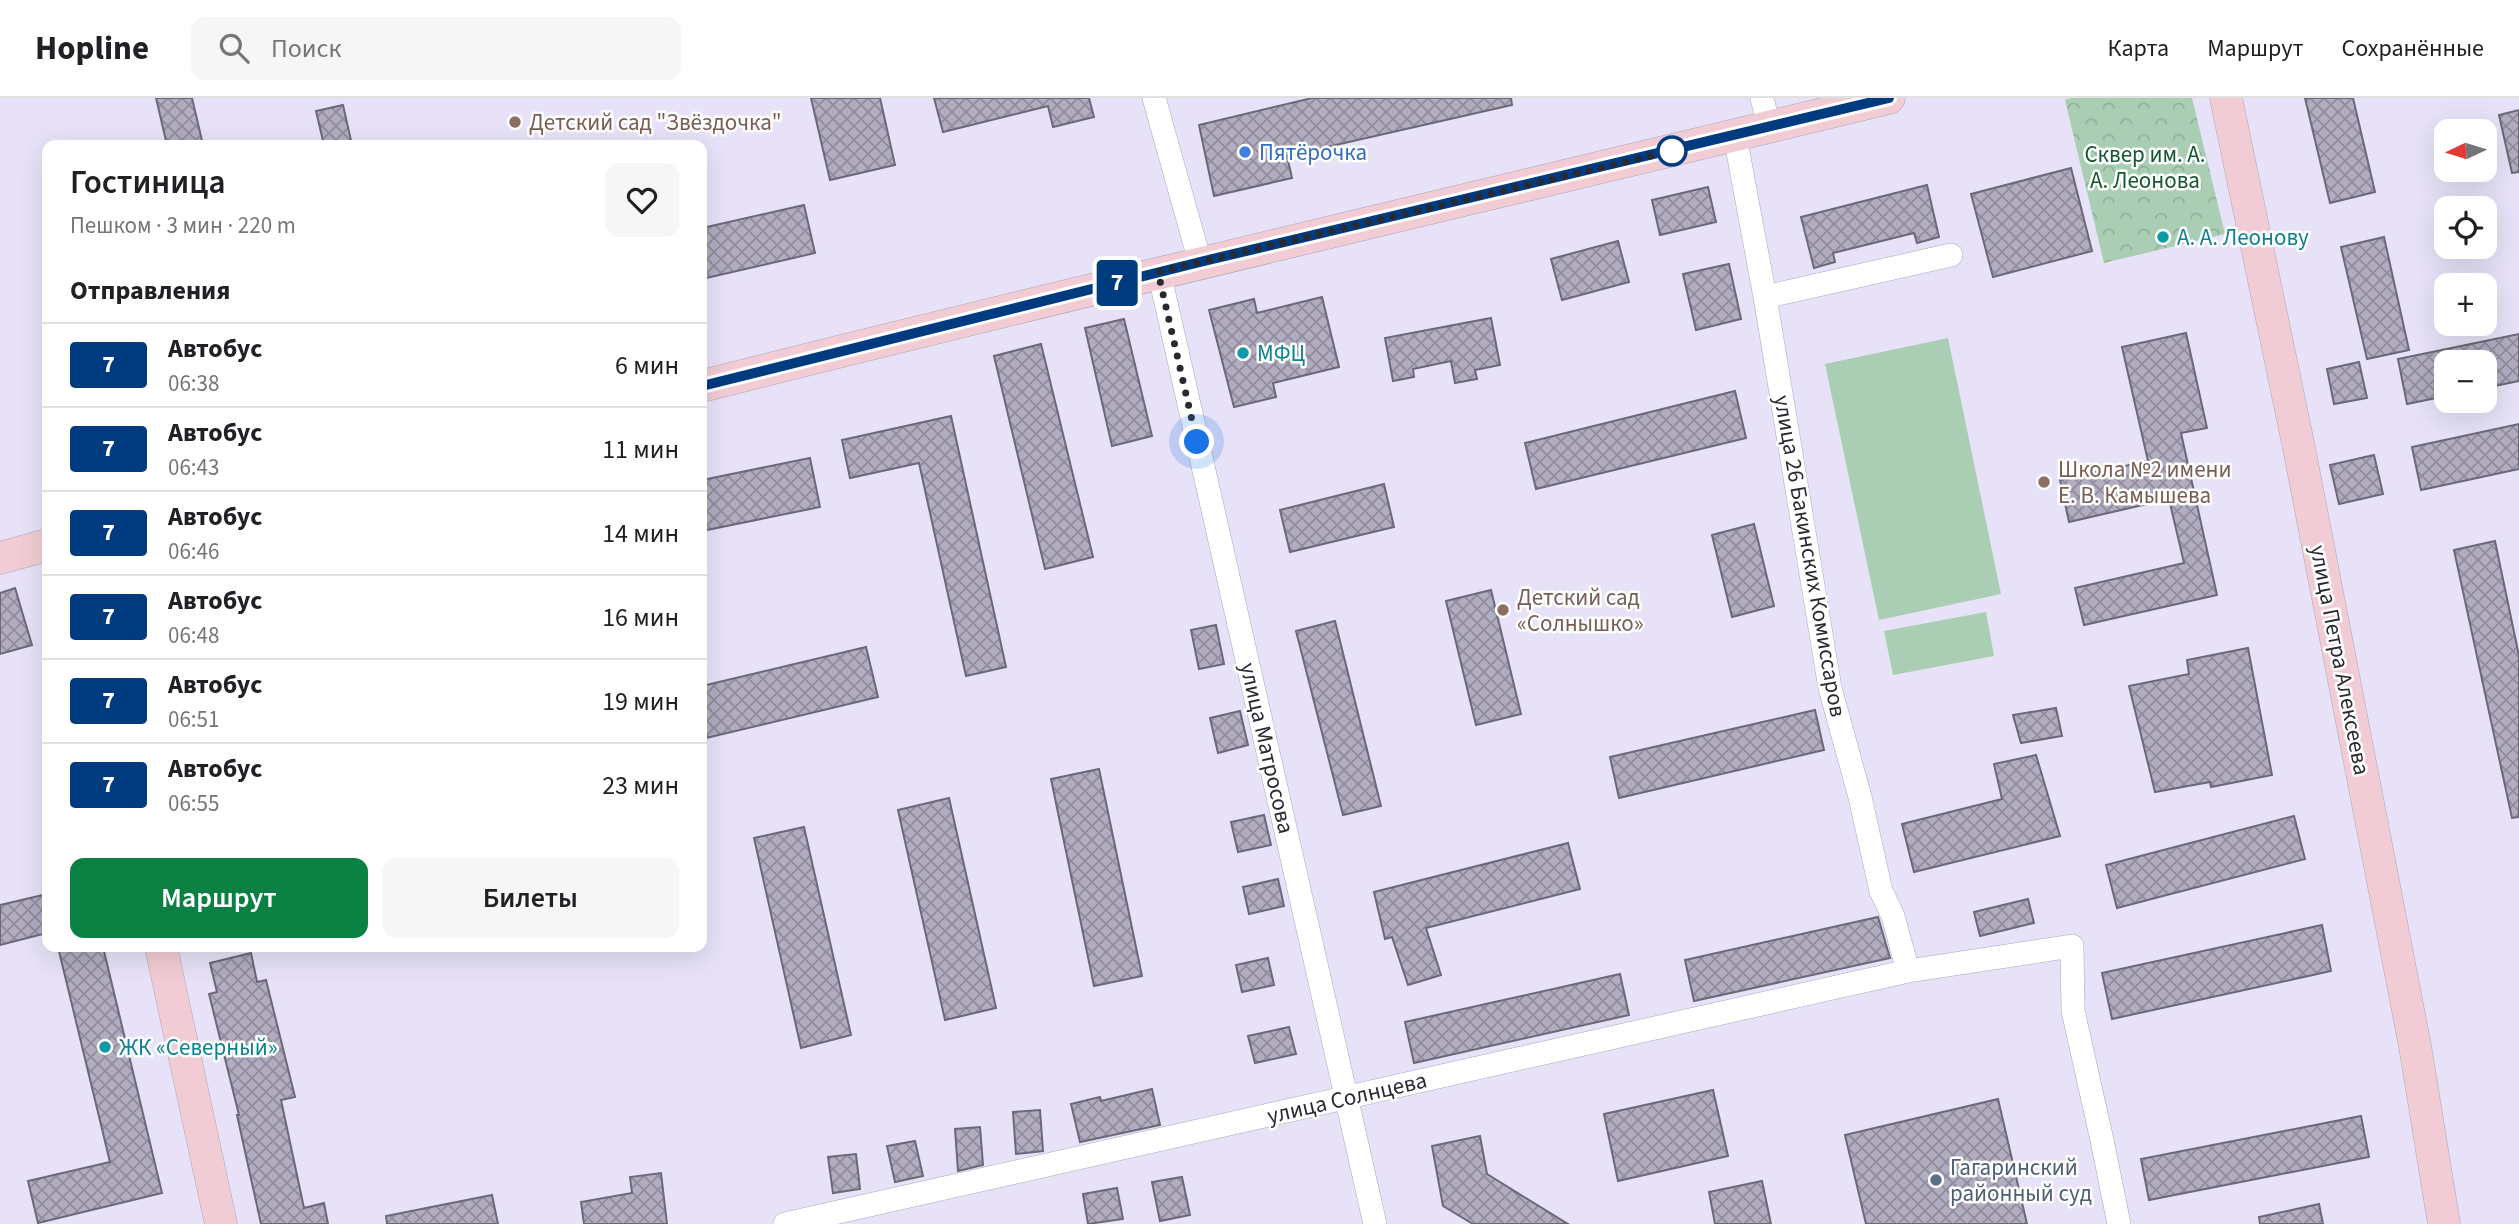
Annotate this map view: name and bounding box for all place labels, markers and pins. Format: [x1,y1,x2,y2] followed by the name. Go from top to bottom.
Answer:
[529,106,782,139] place label: Детский сад "Звёздочка"
[507,114,523,130] marker: Детский сад "Звёздочка"
[1259,136,1367,169] place label: Пятёрочка
[1657,136,1687,166] unlabelled marker
[1237,144,1253,160] marker: Пятёрочка
[2177,221,2309,254] place label: А. А. Леонову
[2155,229,2171,245] marker: А. А. Леонову
[1257,337,1306,370] place label: МФЦ
[1235,345,1251,361] marker: МФЦ
[2058,453,2231,512] place label: Школа №2 имени Е. В. Камышева
[2036,474,2052,490] marker: Школа №2 имени Е. В. Камышева
[1517,581,1644,640] place label: Детский сад «Солнышко»
[1495,602,1511,618] marker: Детский сад «Солнышко»
[119,1031,278,1064] place label: ЖК «Северный»
[97,1039,113,1055] marker: ЖК «Северный»
[1950,1151,2092,1210] place label: Гагаринский районный суд
[1928,1172,1944,1188] marker: Гагаринский районный суд

